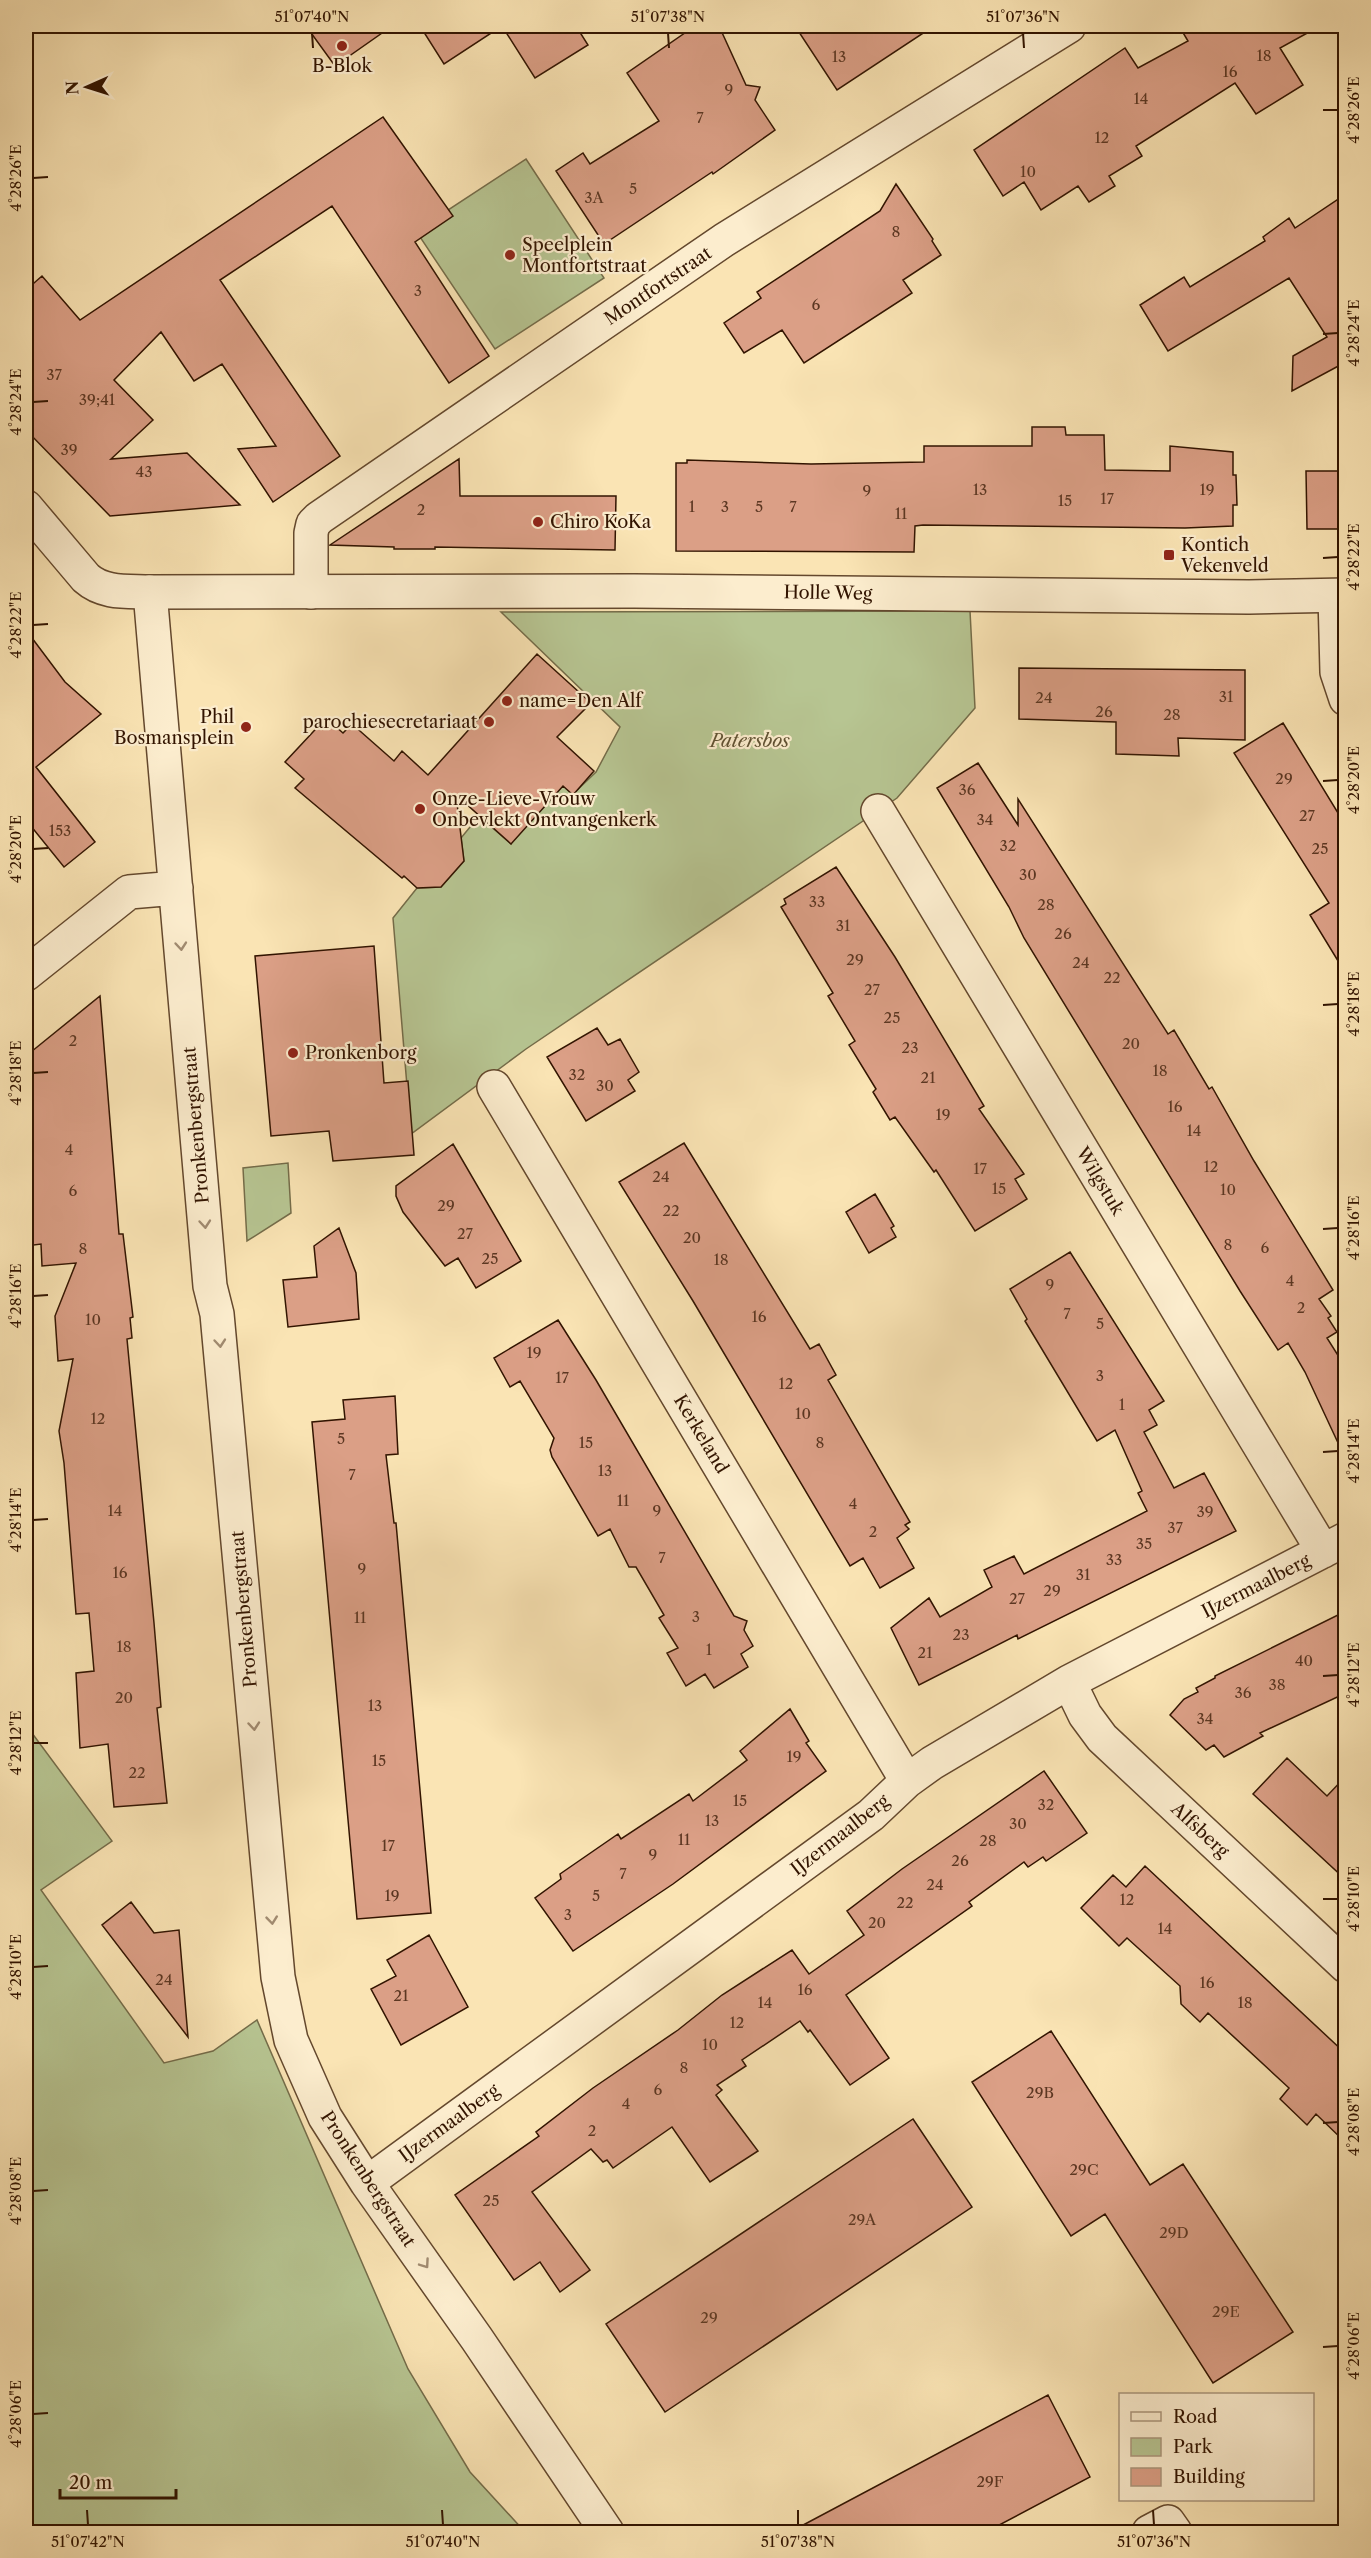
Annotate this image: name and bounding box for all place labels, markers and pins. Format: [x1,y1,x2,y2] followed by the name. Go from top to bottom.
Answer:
[335,39,349,53] marker: B-Blok
[312,55,374,77] place label: B-Blok
[522,234,647,277] place label: Speelplein Montfortstraat
[503,248,517,262] marker: Speelplein Montfortstraat
[550,511,652,533] place label: Chiro KoKa
[531,515,545,529] marker: Chiro KoKa
[1180,534,1269,577] place label: Kontich Vekenveld
[1162,548,1176,562] marker: Kontich Vekenveld
[519,690,644,712] place label: name=Den Alf
[500,694,514,708] marker: name=Den Alf
[114,706,234,749] place label: Phil Bosmansplein
[303,711,478,733] place label: parochiesecretariaat
[482,715,496,729] marker: parochiesecretariaat
[239,720,253,734] marker: Phil Bosmansplein
[432,788,658,831] place label: Onze-Lieve-Vrouw Onbevlekt Ontvangenkerk
[413,802,427,816] marker: Onze-Lieve-Vrouw Onbevlekt Ontvangenkerk
[305,1042,417,1064] place label: Pronkenborg
[286,1046,300,1060] marker: Pronkenborg

